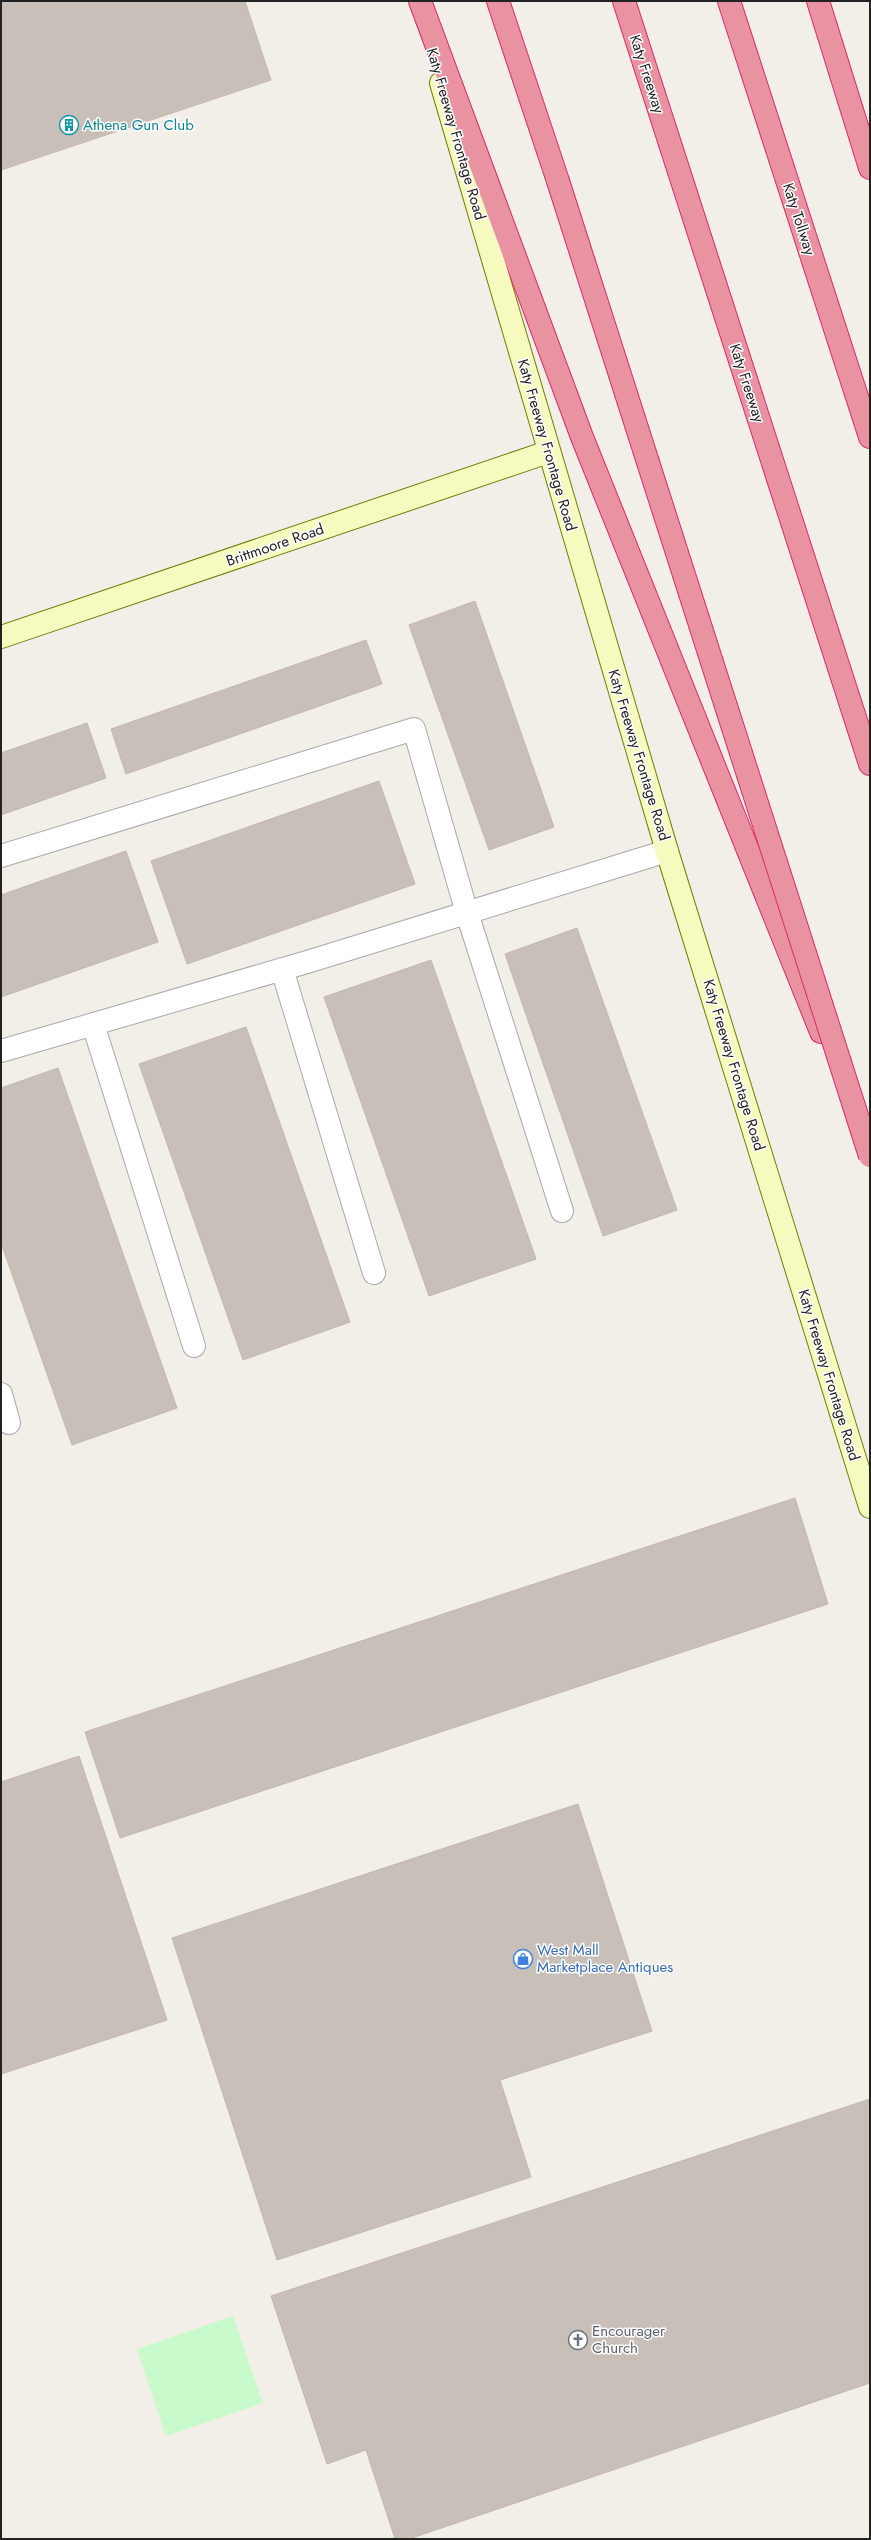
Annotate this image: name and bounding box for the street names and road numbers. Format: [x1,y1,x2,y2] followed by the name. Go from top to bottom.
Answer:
[624,32,670,117] street label: Katy Freeway
[421,45,491,223] street label: Katy Freeway Frontage Road
[777,180,821,258] street label: Katy Tollway
[724,341,770,426] street label: Katy Freeway
[512,356,582,534] street label: Katy Freeway Frontage Road
[223,518,327,572] street label: Brittmoore Road
[602,667,676,843] street label: Katy Freeway Frontage Road
[697,977,771,1153] street label: Katy Freeway Frontage Road
[792,1287,866,1463] street label: Katy Freeway Frontage Road

